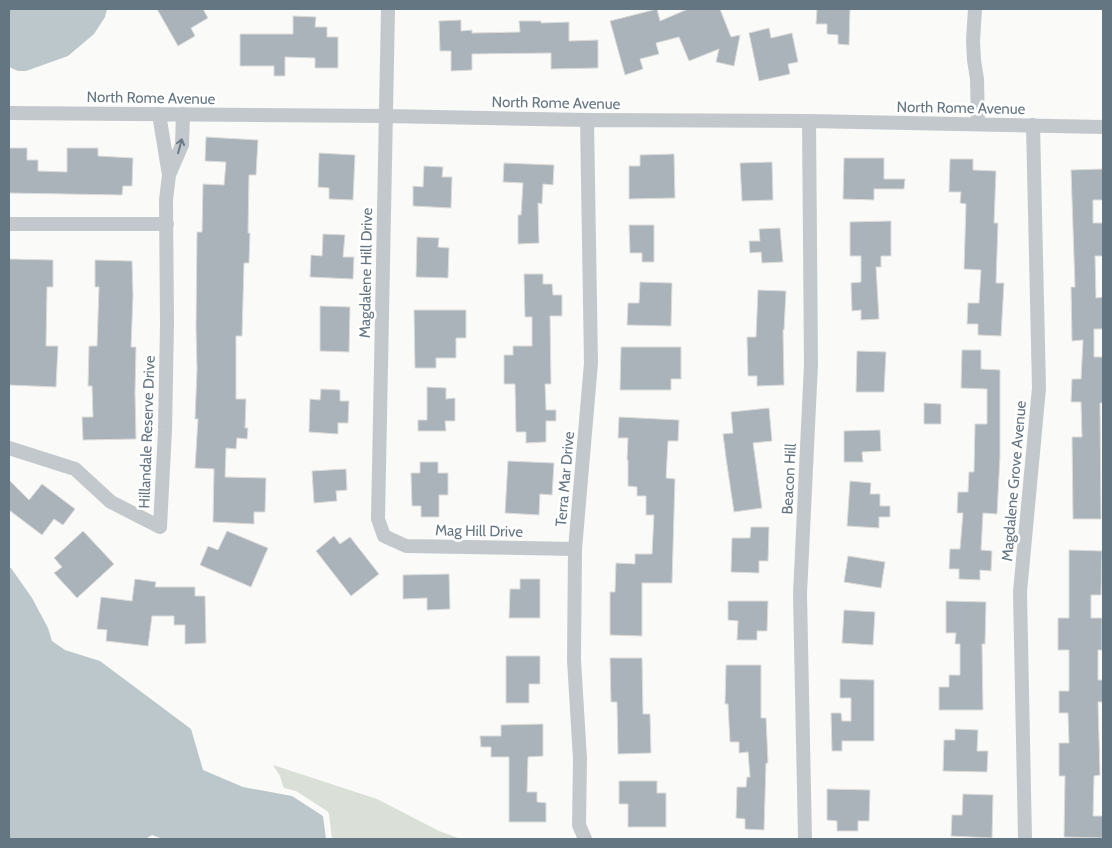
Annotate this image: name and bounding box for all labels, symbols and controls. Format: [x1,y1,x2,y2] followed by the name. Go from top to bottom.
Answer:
[87,88,216,108] street label: North Rome Avenue
[492,93,621,113] street label: North Rome Avenue
[897,98,1026,118] street label: North Rome Avenue
[176,138,185,154] one-way arrow
[356,207,376,338] street label: Magdalene Hill Drive
[135,355,159,509] street label: Hillandale Reserve Drive
[998,400,1030,562] street label: Magdalene Grove Avenue
[552,430,578,527] street label: Terra Mar Drive
[778,442,800,515] street label: Beacon Hill
[435,521,523,541] street label: Mag Hill Drive

